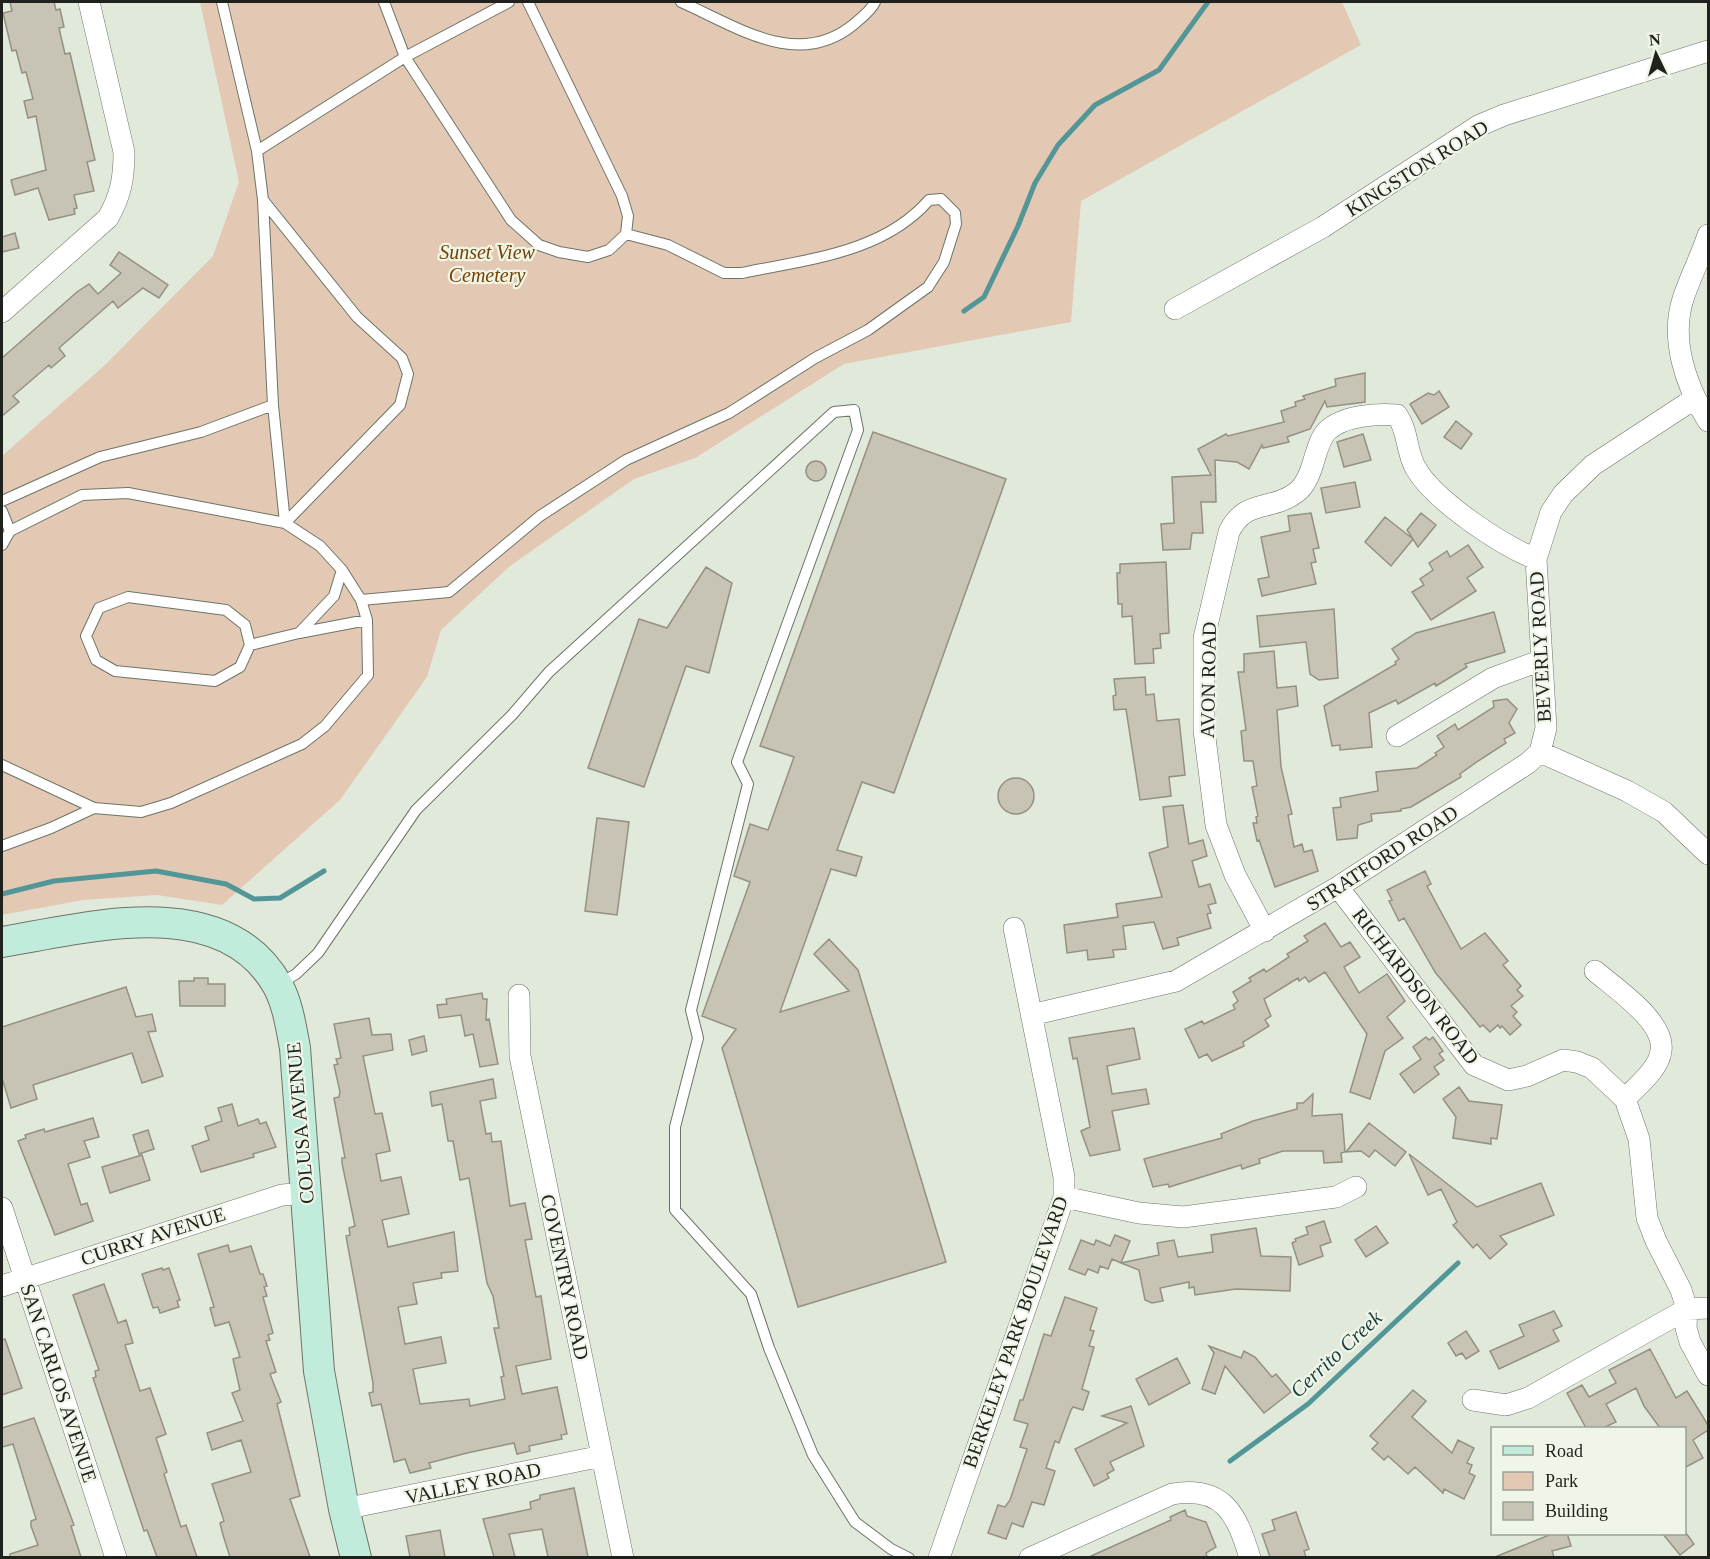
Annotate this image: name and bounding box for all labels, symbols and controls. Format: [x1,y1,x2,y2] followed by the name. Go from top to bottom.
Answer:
[1626,24,1686,84] north arrow
[1648,31,1662,49] text: N
[1342,115,1492,221] street label: KINGSTON ROAD
[439,241,536,287] park label: Sunset View Cemetery
[1525,571,1555,723] street label: BEVERLY ROAD
[1196,621,1220,739] street label: AVON ROAD
[1302,801,1462,915] street label: STRATFORD ROAD
[1348,904,1484,1068] street label: RICHARDSON ROAD
[282,1041,318,1205] street label: COLUSA AVENUE
[537,1192,593,1362] street label: COVENTRY ROAD
[958,1193,1072,1471] street label: BERKELEY PARK BOULEVARD
[78,1202,228,1270] street label: CURRY AVENUE
[16,1281,102,1485] street label: SAN CARLOS AVENUE
[1285,1305,1387,1402] water label: Cerrito Creek
[1491,1427,1686,1535] legend
[1545,1441,1583,1461] text: Road
[403,1458,543,1508] street label: VALLEY ROAD
[1545,1471,1578,1491] text: Park
[1545,1501,1608,1521] text: Building

